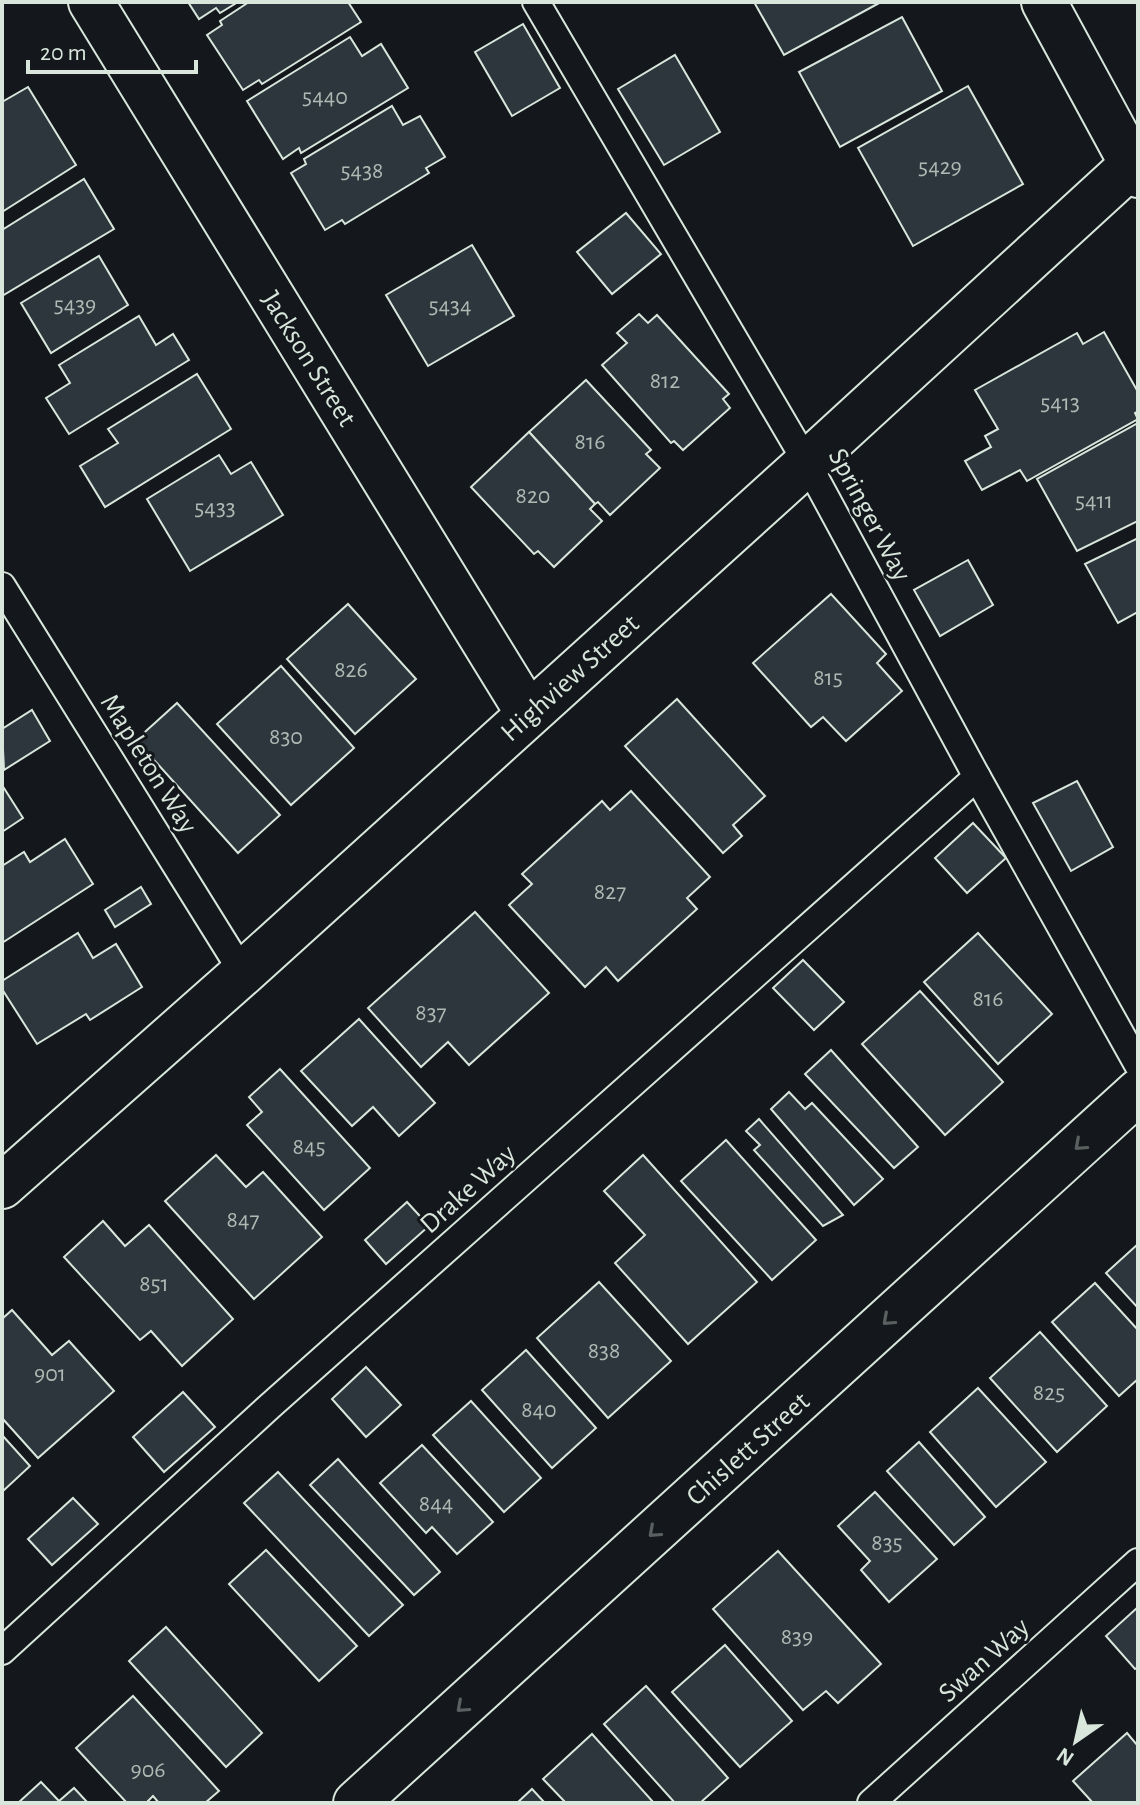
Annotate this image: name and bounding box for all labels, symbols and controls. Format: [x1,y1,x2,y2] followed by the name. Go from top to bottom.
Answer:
[28,24,196,74] scale bar
[40,41,87,65] text: 20 m
[302,85,348,109] house number: 5440
[918,155,962,179] house number: 5429
[341,159,383,183] house number: 5438
[256,287,361,432] street label: Jackson Street
[54,293,96,317] house number: 5439
[428,294,472,318] house number: 5434
[650,369,680,393] house number: 812
[1040,391,1080,415] house number: 5413
[575,430,605,454] house number: 816
[823,444,916,586] street label: Springer Way
[516,484,550,508] house number: 820
[1075,489,1113,513] house number: 5411
[194,496,236,520] house number: 5433
[496,610,645,747] street label: Highview Street
[334,658,368,682] house number: 826
[813,666,843,690] house number: 815
[95,690,202,838] street label: Mapleton Way
[269,725,303,749] house number: 830
[594,880,626,904] house number: 827
[973,987,1003,1011] house number: 816
[415,1001,447,1025] house number: 837
[293,1135,325,1159] house number: 845
[1075,1135,1090,1149] one-way arrow
[415,1140,521,1239] street label: Drake Way
[227,1208,259,1232] house number: 847
[139,1272,169,1296] house number: 851
[883,1310,897,1325] one-way arrow
[588,1339,620,1363] house number: 838
[34,1362,66,1386] house number: 901
[1033,1381,1065,1405] house number: 825
[682,1387,815,1512] street label: Chislett Street
[521,1398,557,1422] house number: 840
[419,1492,453,1516] house number: 844
[649,1523,664,1537] one-way arrow
[871,1531,903,1555] house number: 835
[934,1613,1035,1708] street label: Swan Way
[781,1625,813,1649] house number: 839
[456,1698,471,1712] one-way arrow
[1036,1701,1116,1781] north arrow
[1053,1743,1078,1770] text: N
[130,1758,166,1782] house number: 906

